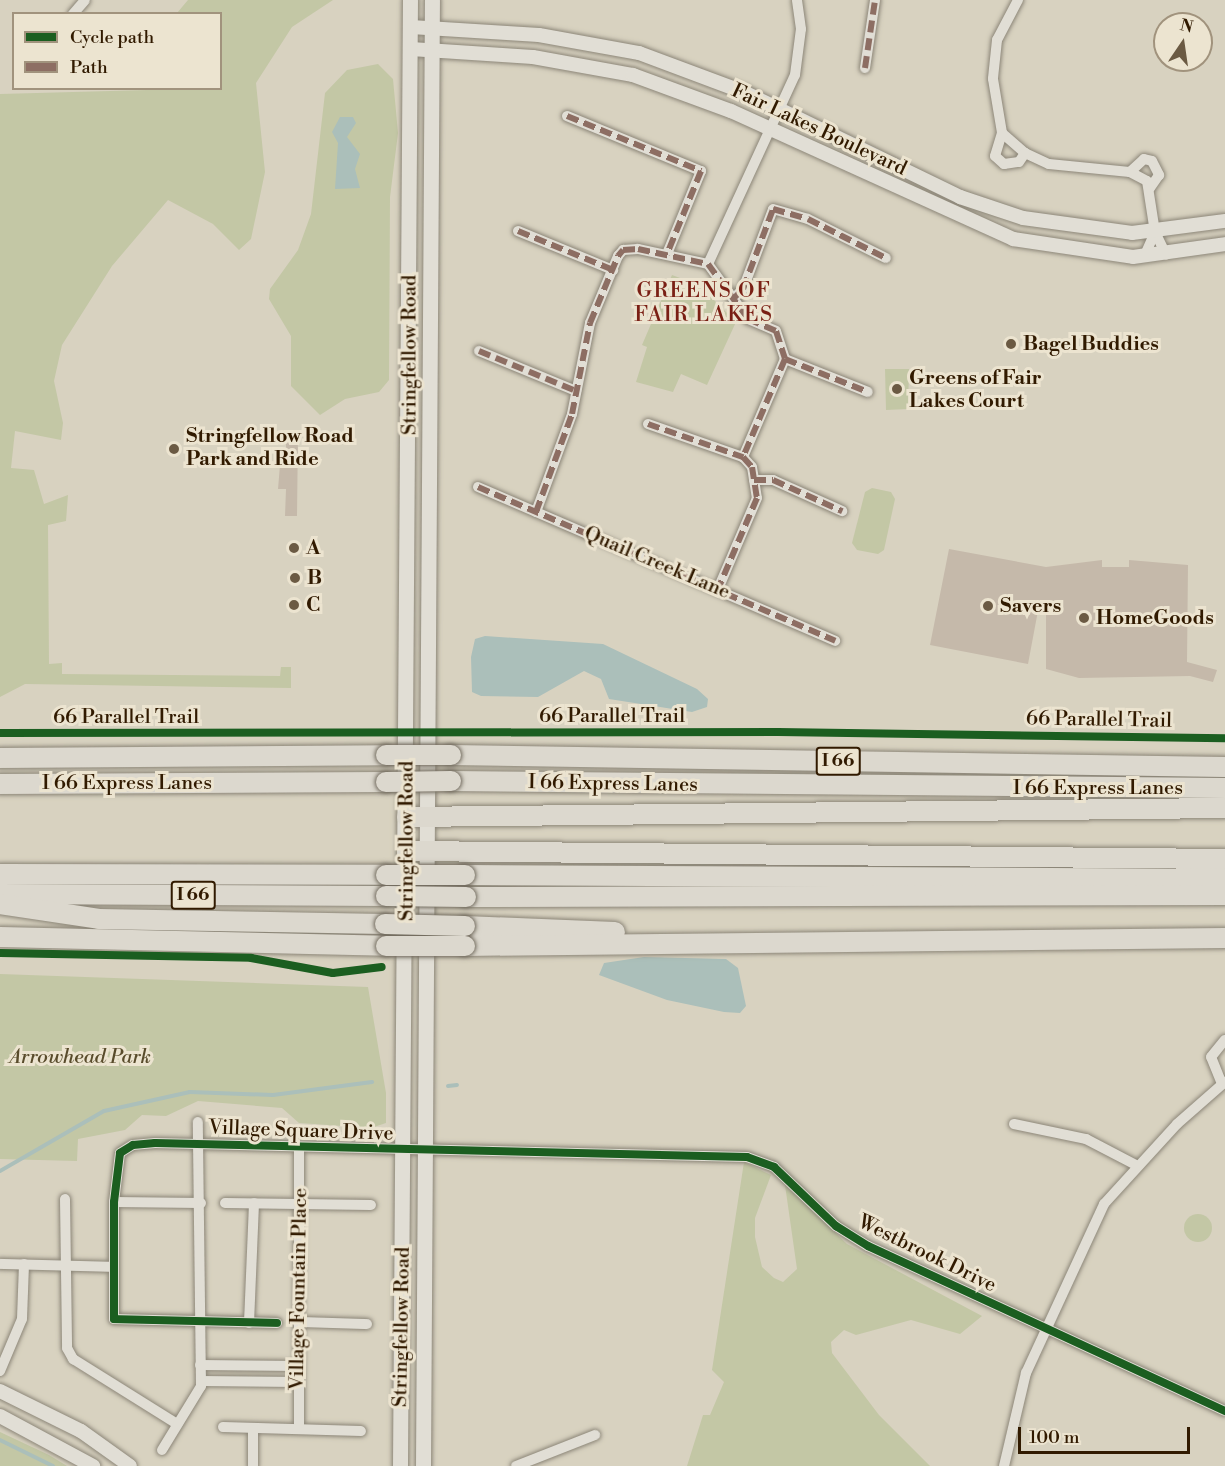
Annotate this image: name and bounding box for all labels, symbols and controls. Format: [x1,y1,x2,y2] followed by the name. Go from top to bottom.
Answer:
[12,12,222,90] legend
[1153,12,1213,72] north arrow
[1178,15,1195,38] text: N
[70,26,154,49] text: Cycle path
[70,56,108,79] text: Path
[728,79,910,181] street label: Fair Lakes Boulevard
[398,275,422,435] street label: Stringfellow Road
[634,278,774,328] district label: GREENS OF FAIR LAKES
[1023,332,1159,356] place label: Bagel Buddies
[1004,337,1018,351] marker: Bagel Buddies
[909,366,1042,413] place label: Greens of Fair Lakes Court
[890,382,904,396] marker: Greens of Fair Lakes Court
[186,425,354,472] place label: Stringfellow Road Park and Ride
[167,442,181,456] marker: Stringfellow Road Park and Ride
[580,521,734,605] street label: Quail Creek Lane
[306,536,320,560] place label: A
[287,541,301,555] marker: A
[307,566,322,590] place label: B
[288,571,302,585] marker: B
[306,593,320,617] place label: C
[1000,594,1061,618] place label: Savers
[287,598,301,612] marker: C
[981,599,995,613] marker: Savers
[1096,606,1214,630] place label: HomeGoods
[1077,611,1091,625] marker: HomeGoods
[539,704,685,728] street label: 66 Parallel Trail
[53,705,199,729] street label: 66 Parallel Trail
[1026,707,1172,733] street label: 66 Parallel Trail
[816,746,860,776] road number: I 66
[395,761,419,921] street label: Stringfellow Road
[42,771,212,795] street label: I 66 Express Lanes
[528,771,698,797] street label: I 66 Express Lanes
[1013,776,1183,800] street label: I 66 Express Lanes
[170,880,216,910] road number: I 66
[9,1045,151,1069] park label: Arrowhead Park
[208,1116,394,1146] street label: Village Square Drive
[285,1188,313,1390] street label: Village Fountain Place
[854,1210,1000,1298] street label: Westbrook Drive
[389,1247,415,1407] street label: Stringfellow Road
[1021,1415,1194,1453] scale bar
[1029,1426,1080,1449] text: 100 m

